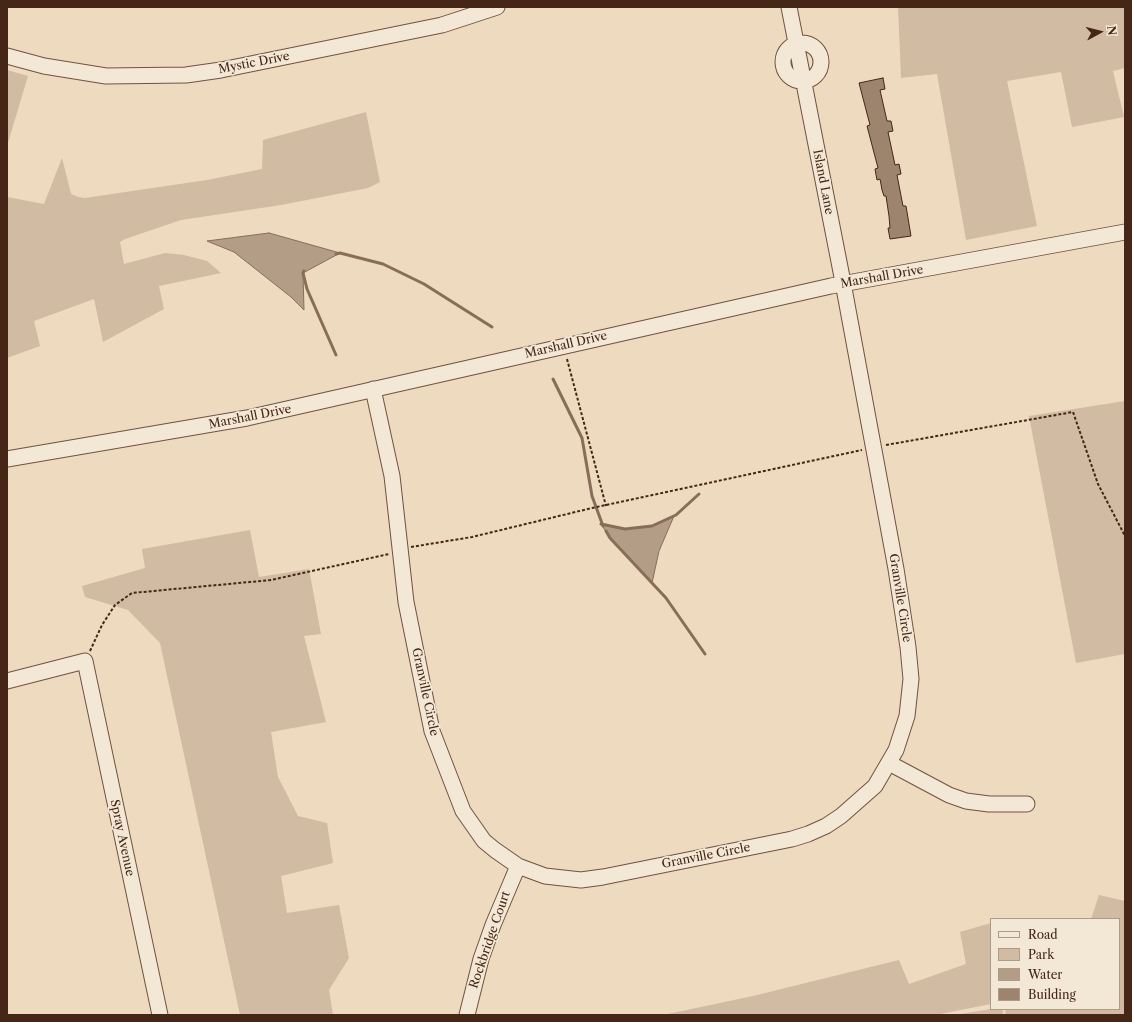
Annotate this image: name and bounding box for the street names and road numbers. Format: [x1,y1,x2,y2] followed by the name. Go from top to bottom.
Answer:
[217,49,291,77] street label: Mystic Drive
[810,148,836,216] street label: Island Lane
[839,263,925,291] street label: Marshall Drive
[523,329,609,361] street label: Marshall Drive
[207,402,293,432] street label: Marshall Drive
[886,553,914,643] street label: Granville Circle
[409,647,441,737] street label: Granville Circle
[107,798,137,878] street label: Spray Avenue
[661,840,751,872] street label: Granville Circle
[467,889,513,991] street label: Rockbridge Court

